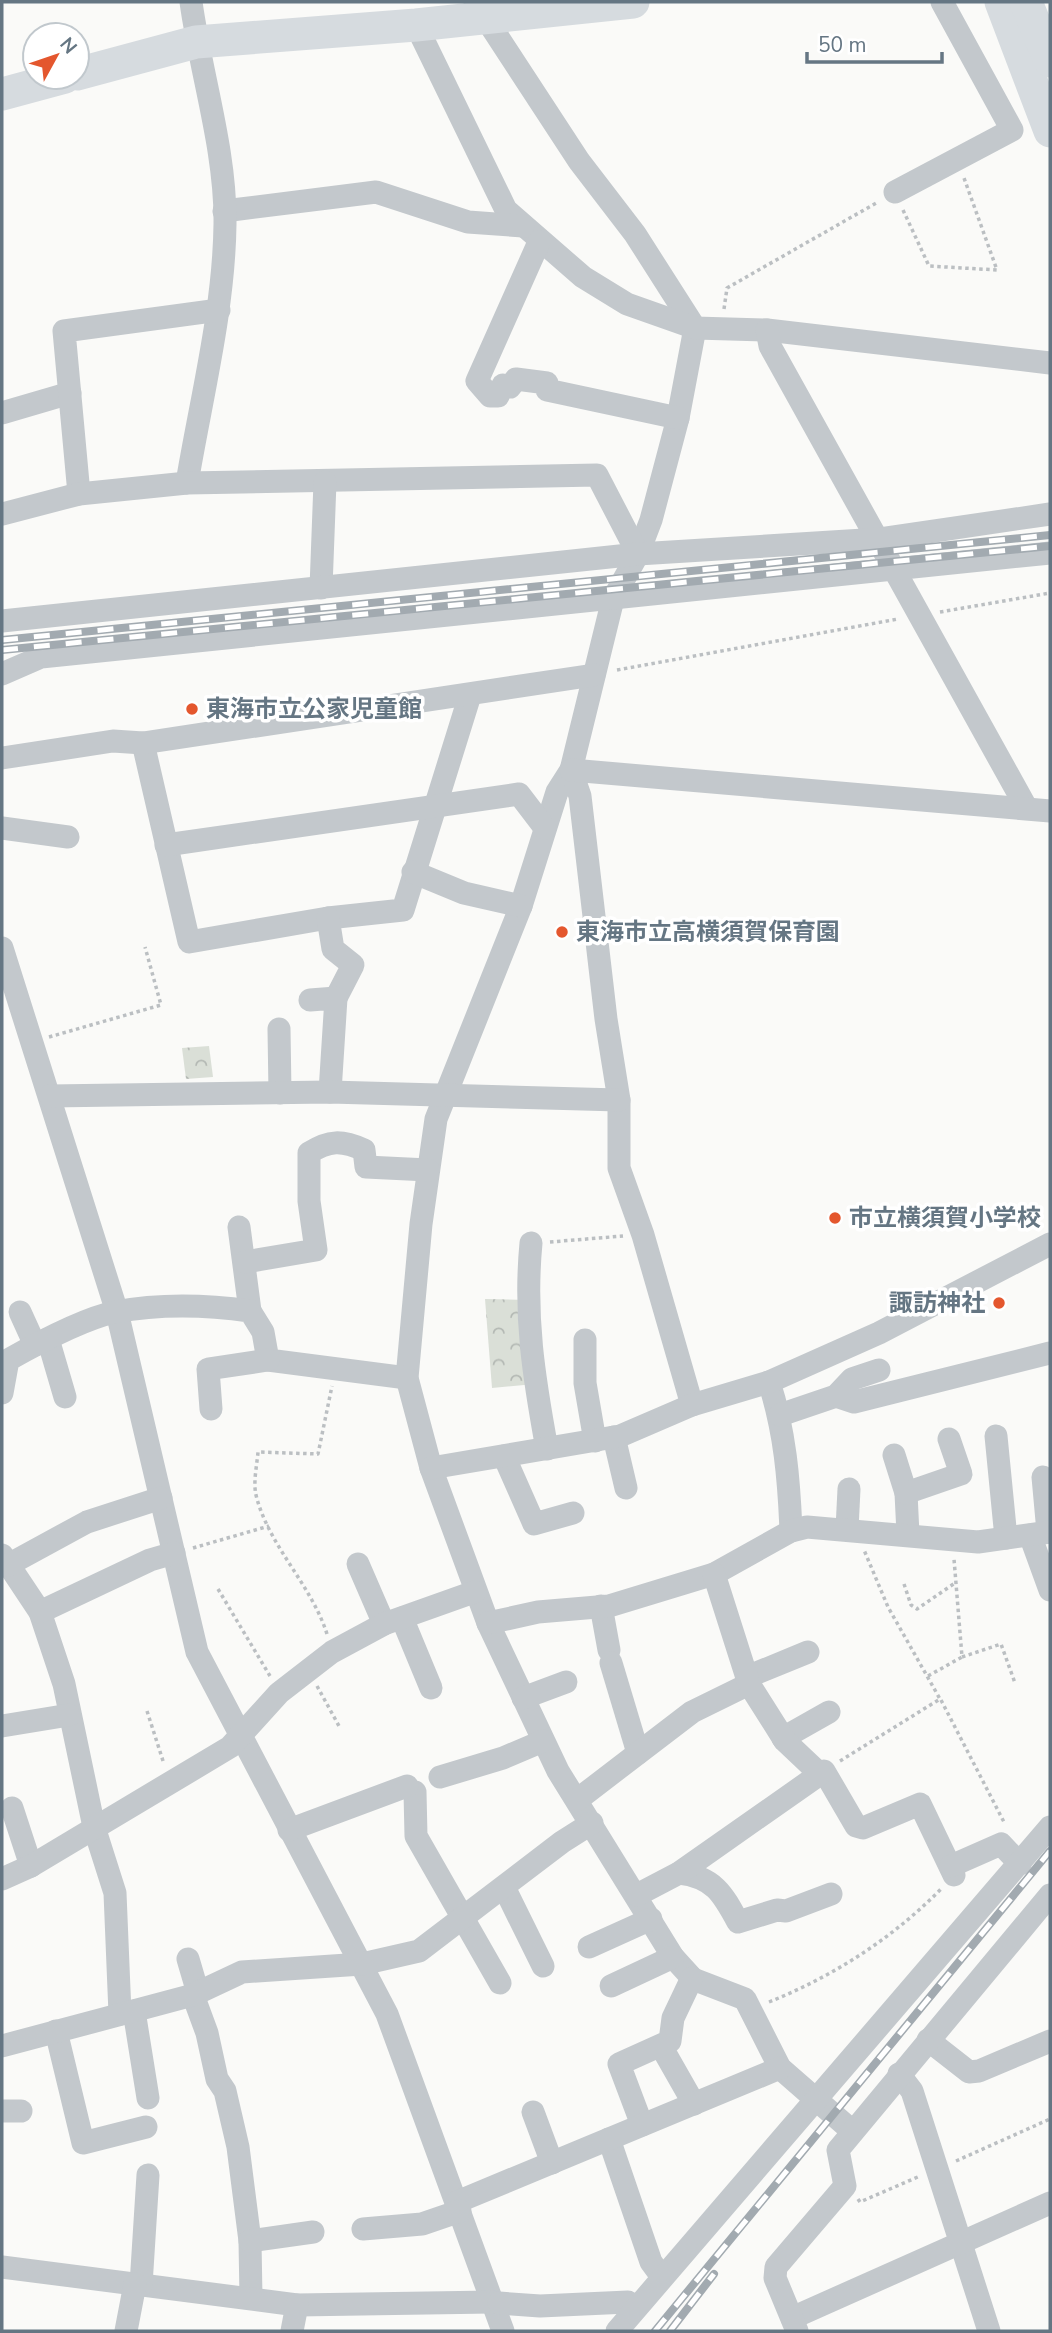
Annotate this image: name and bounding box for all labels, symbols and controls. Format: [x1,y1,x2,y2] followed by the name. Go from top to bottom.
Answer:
[21,21,91,91] north arrow
[807,21,942,65] scale bar
[818,31,867,59] text: 50 m
[54,32,83,60] text: N
[206,693,422,725] place label: 東海市立公家児童館
[184,701,200,717] marker: 東海市立公家児童館
[576,916,840,948] place label: 東海市立高横須賀保育園
[554,924,570,940] marker: 東海市立高横須賀保育園
[849,1202,1041,1234] place label: 市立横須賀小学校
[827,1210,843,1226] marker: 市立横須賀小学校
[889,1287,985,1319] place label: 諏訪神社
[991,1295,1007,1311] marker: 諏訪神社

